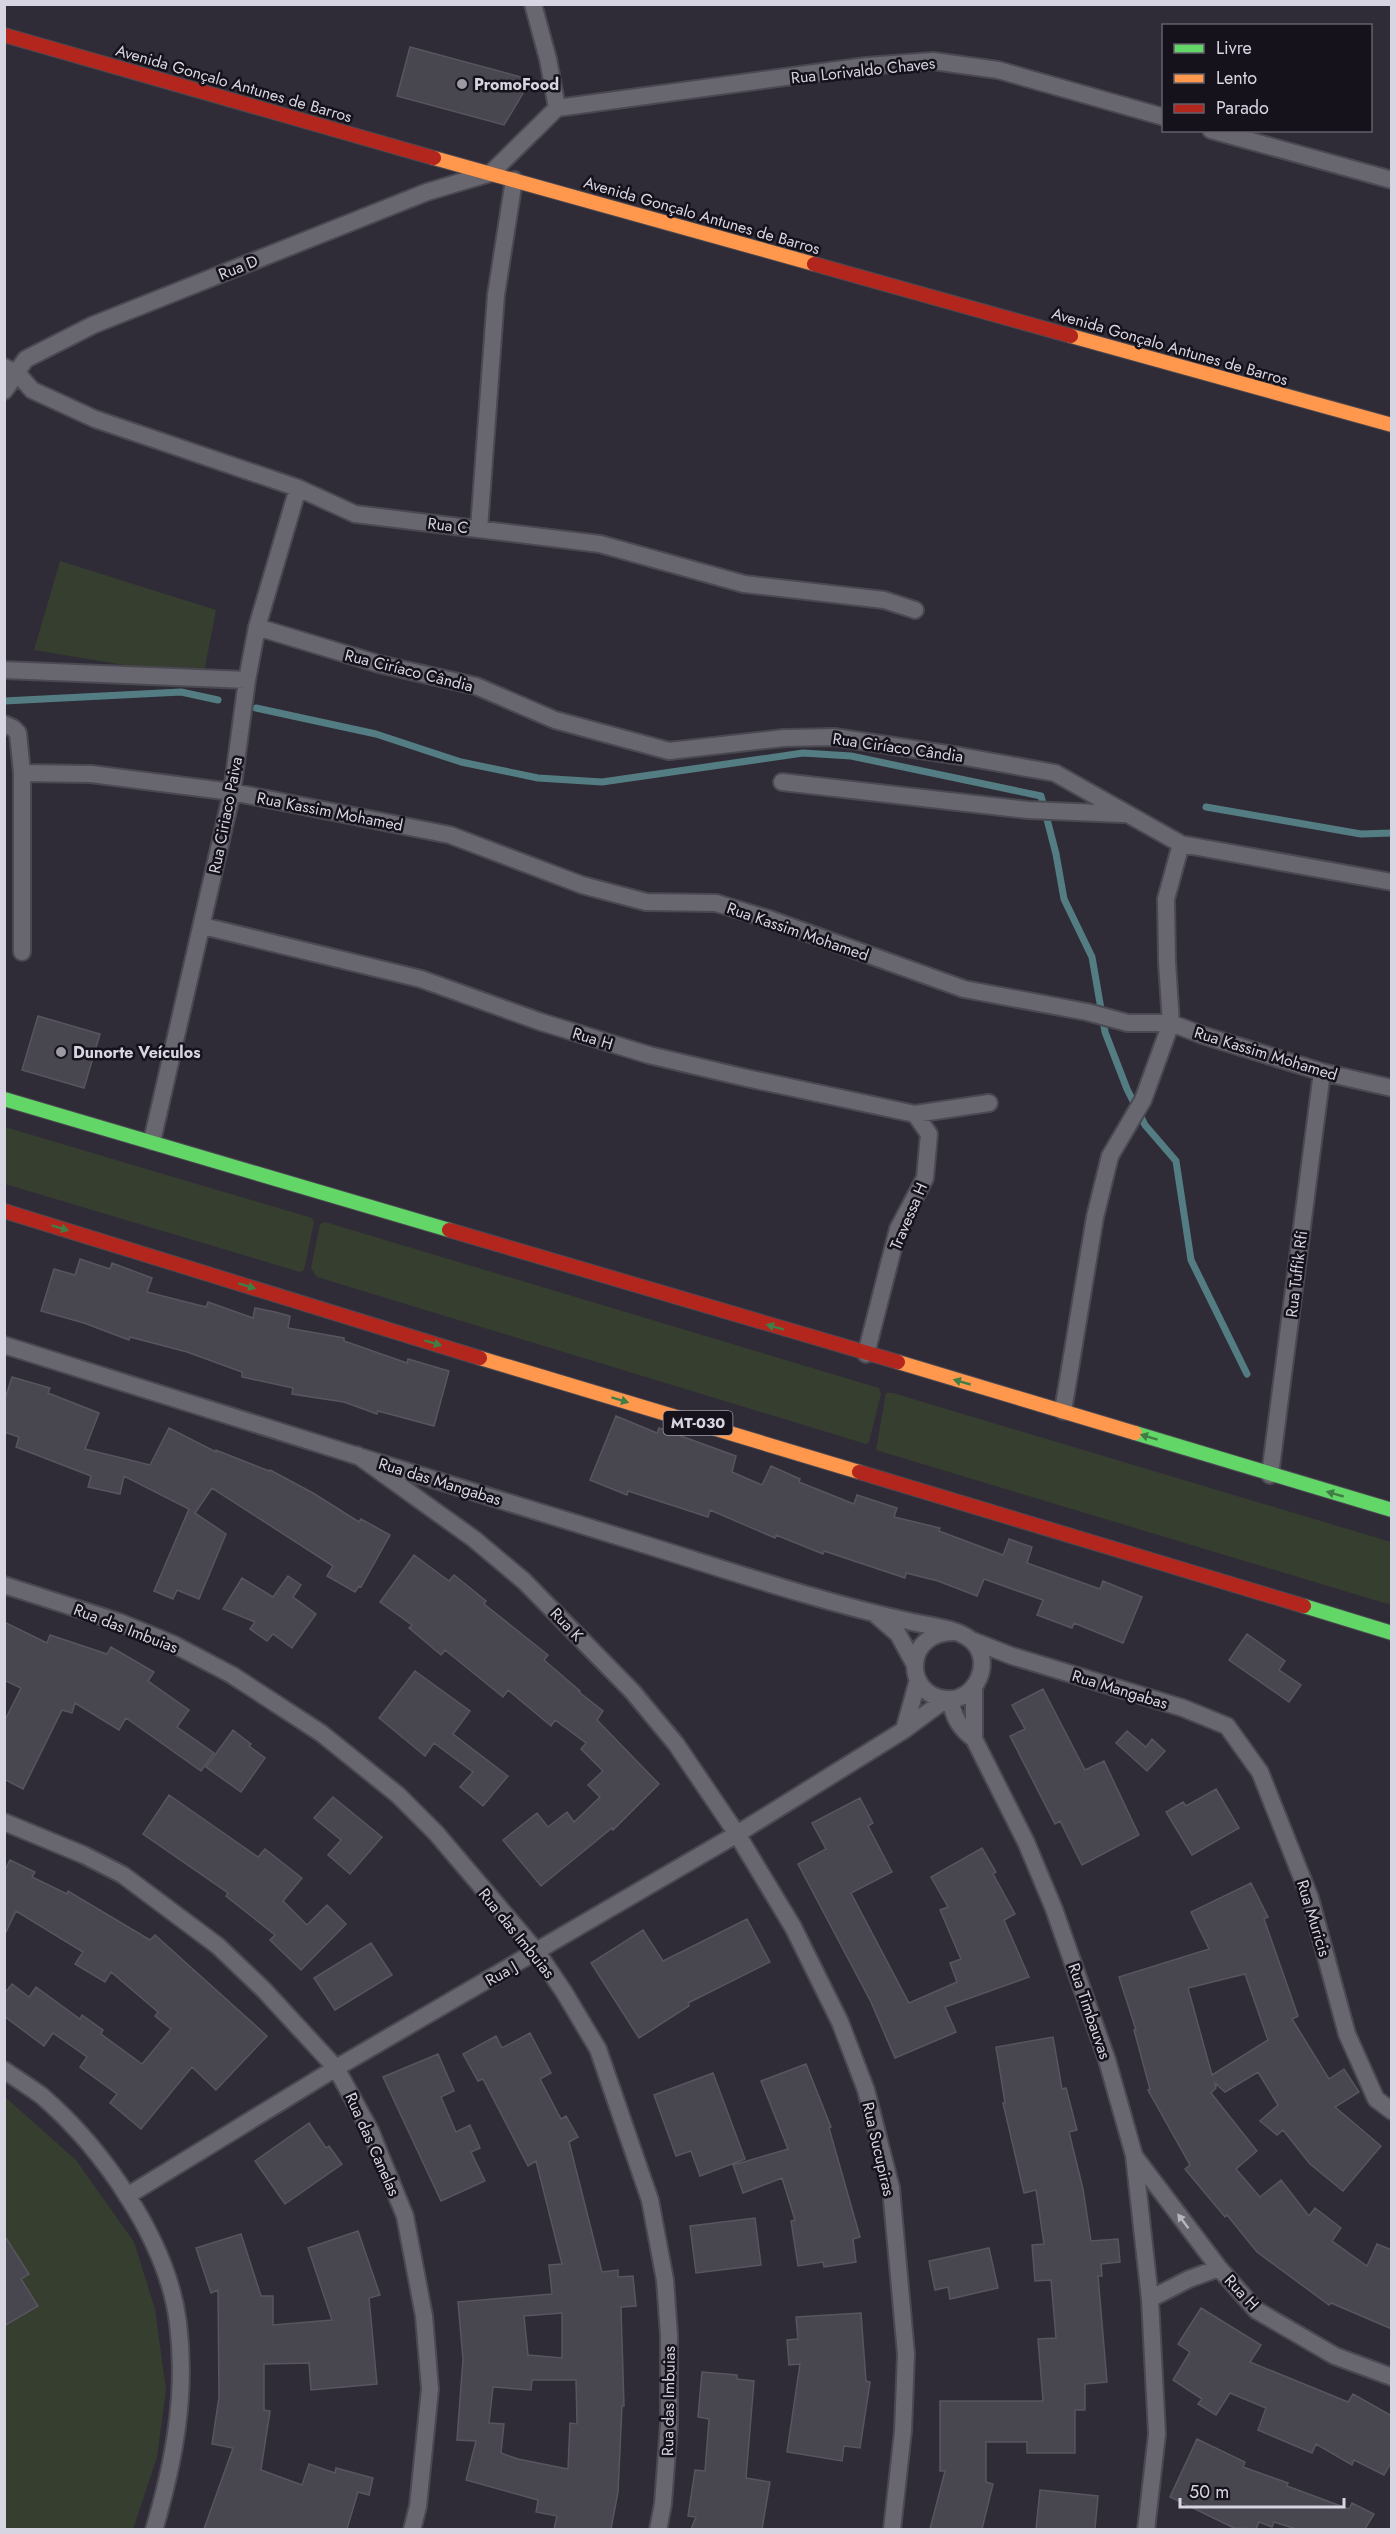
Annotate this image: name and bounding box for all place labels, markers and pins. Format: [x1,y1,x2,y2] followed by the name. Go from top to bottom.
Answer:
[474,73,559,96] place label: PromoFood
[455,77,469,91] marker: PromoFood
[73,1041,200,1064] place label: Dunorte Veículos
[54,1045,68,1059] marker: Dunorte Veículos

